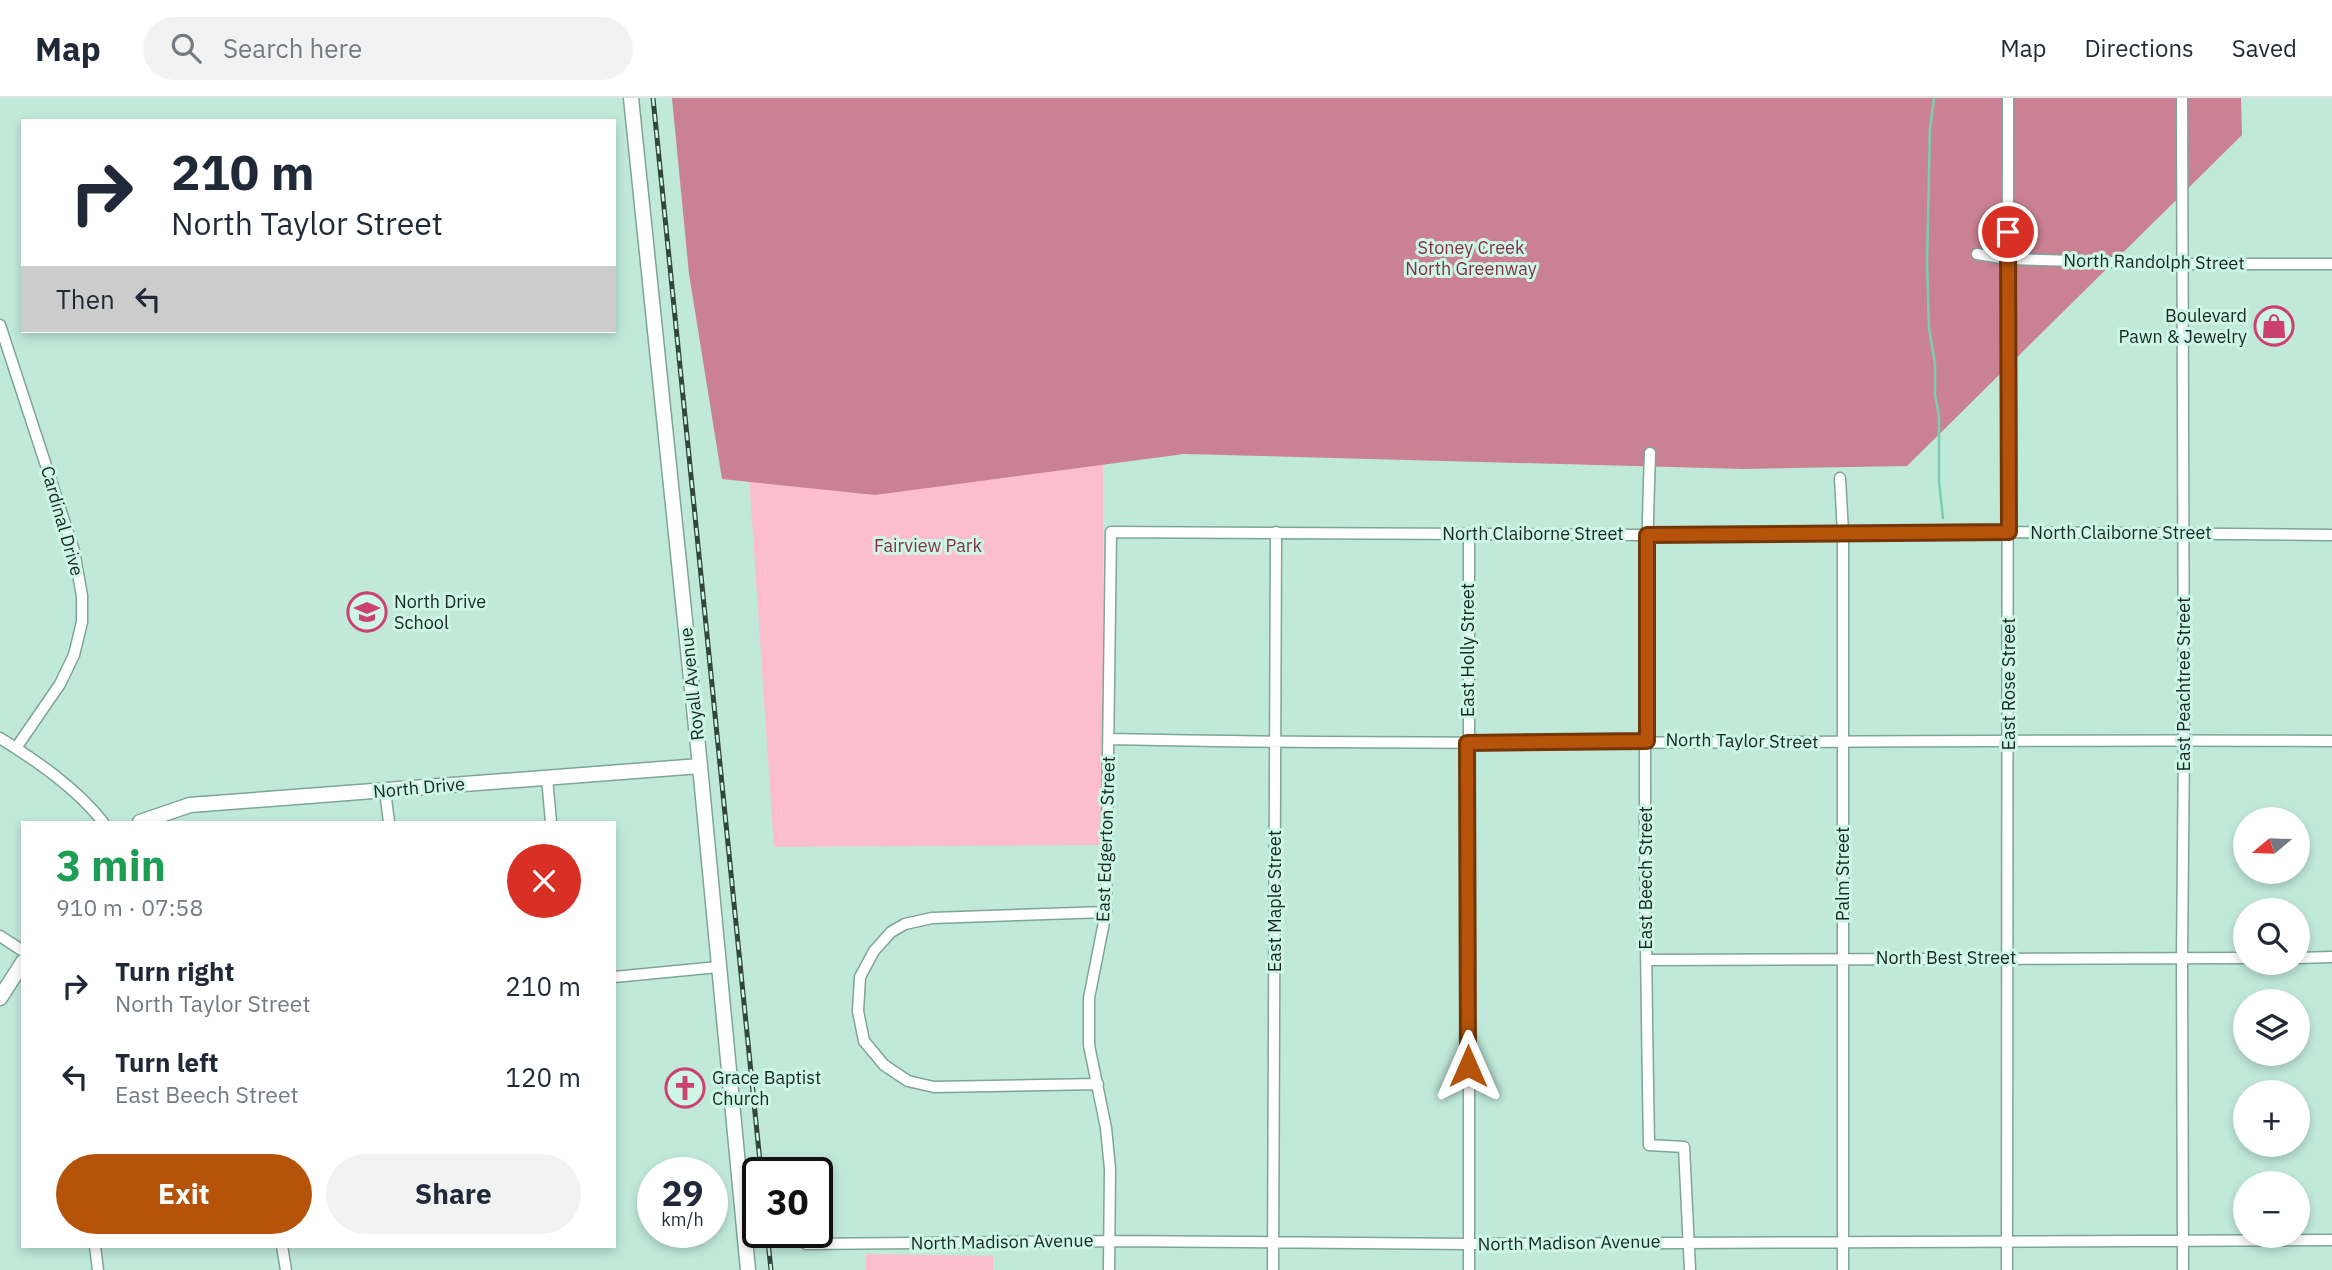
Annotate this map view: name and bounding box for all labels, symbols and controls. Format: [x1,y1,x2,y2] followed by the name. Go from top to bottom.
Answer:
[143,17,633,80] search box
[35,27,101,70] text: Map
[167,29,205,67] icon: search
[223,31,362,65] text: Search here
[2000,32,2046,64] text: Map
[2084,32,2194,64] text: Directions
[2232,32,2297,64] text: Saved
[171,140,315,203] text: 210 m
[56,147,147,238] icon: right
[171,202,443,244] text: North Taylor Street
[1978,202,2038,262] pin
[1989,213,2027,251] icon: arrive
[1405,236,1537,280] park label: Stoney Creek North Greenway
[2063,248,2245,275] street label: North Randolph Street
[129,280,167,318] icon: left
[56,282,115,316] text: Then
[2118,304,2247,348] place label: Boulevard Pawn & Jewelry
[2253,305,2295,347] shop icon: Boulevard Pawn & Jewelry
[36,463,89,578] street label: Cardinal Drive
[2030,521,2212,544] street label: North Claiborne Street
[1442,522,1624,545] street label: North Claiborne Street
[874,534,982,557] park label: Fairview Park
[1456,583,1479,717] street label: East Holly Street
[394,590,486,634] place label: North Drive School
[346,591,388,633] school or university icon: North Drive School
[2172,597,2195,771] street label: East Peachtree Street
[1997,618,2020,750] street label: East Rose Street
[674,626,709,742] street label: Royall Avenue
[1665,728,1819,753] street label: North Taylor Street
[1091,756,1120,922] street label: East Edgerton Street
[372,772,466,803] street label: North Drive
[1634,806,1657,950] street label: East Beech Street
[2233,807,2310,884] north arrow
[2233,807,2310,1248] map controls
[1831,827,1854,921] street label: Palm Street
[1263,830,1286,972] street label: East Maple Street
[56,838,166,893] text: 3 min
[507,844,581,918] button: close
[56,892,203,922] text: 910 m · 07:58
[2233,898,2310,975] button: search
[1876,946,2016,969] street label: North Best Street
[115,954,234,988] text: Turn right
[56,967,94,1005] icon: right
[505,969,581,1003] text: 210 m
[115,988,311,1018] text: North Taylor Street
[2233,989,2310,1066] button: layers
[1431,1029,1505,1103] position arrow
[115,1045,218,1079] text: Turn left
[56,1058,94,1096] icon: left
[505,1060,581,1094] text: 120 m
[712,1066,821,1110] place label: Grace Baptist Church
[664,1067,706,1109] church icon: Grace Baptist Church
[115,1079,299,1109] text: East Beech Street
[2233,1080,2310,1157] button: +
[56,1154,312,1234] button: Exit
[326,1154,581,1234] button: Share
[742,1157,833,1248] speed limit sign: 30
[661,1170,704,1216] text: 29
[2233,1171,2310,1248] button: −
[661,1208,704,1231] text: km/h
[910,1228,1094,1255] street label: North Madison Avenue
[1477,1229,1661,1256] street label: North Madison Avenue

